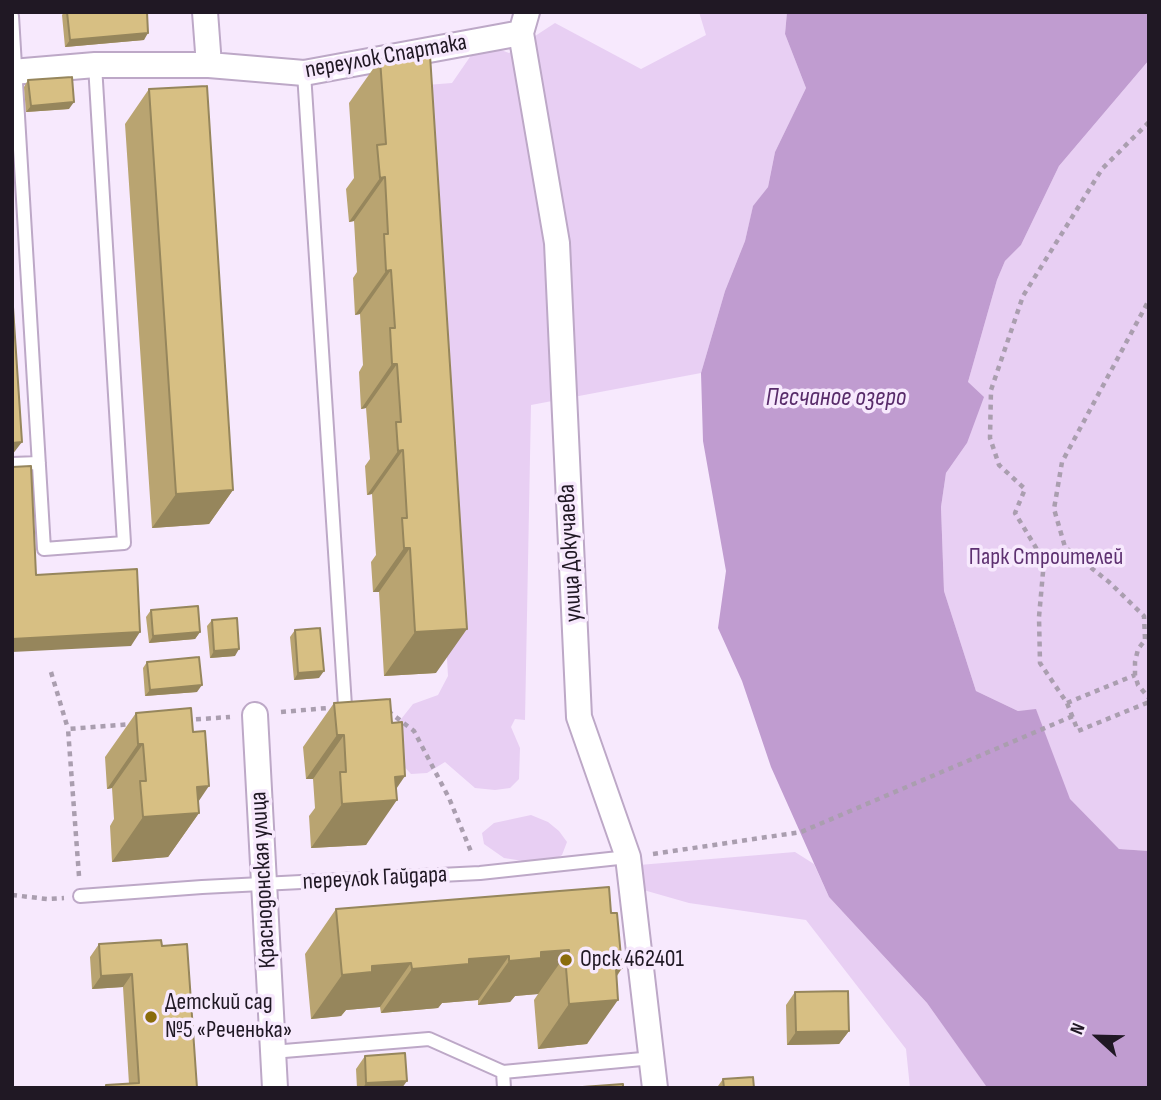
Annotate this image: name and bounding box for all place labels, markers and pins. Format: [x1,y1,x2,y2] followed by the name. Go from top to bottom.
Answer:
[580,946,684,974] place label: Орск 462401
[558,952,574,968] marker: Орск 462401
[165,989,292,1045] place label: Детский сад №5 «Реченька»
[143,1009,159,1025] marker: Детский сад №5 «Реченька»

